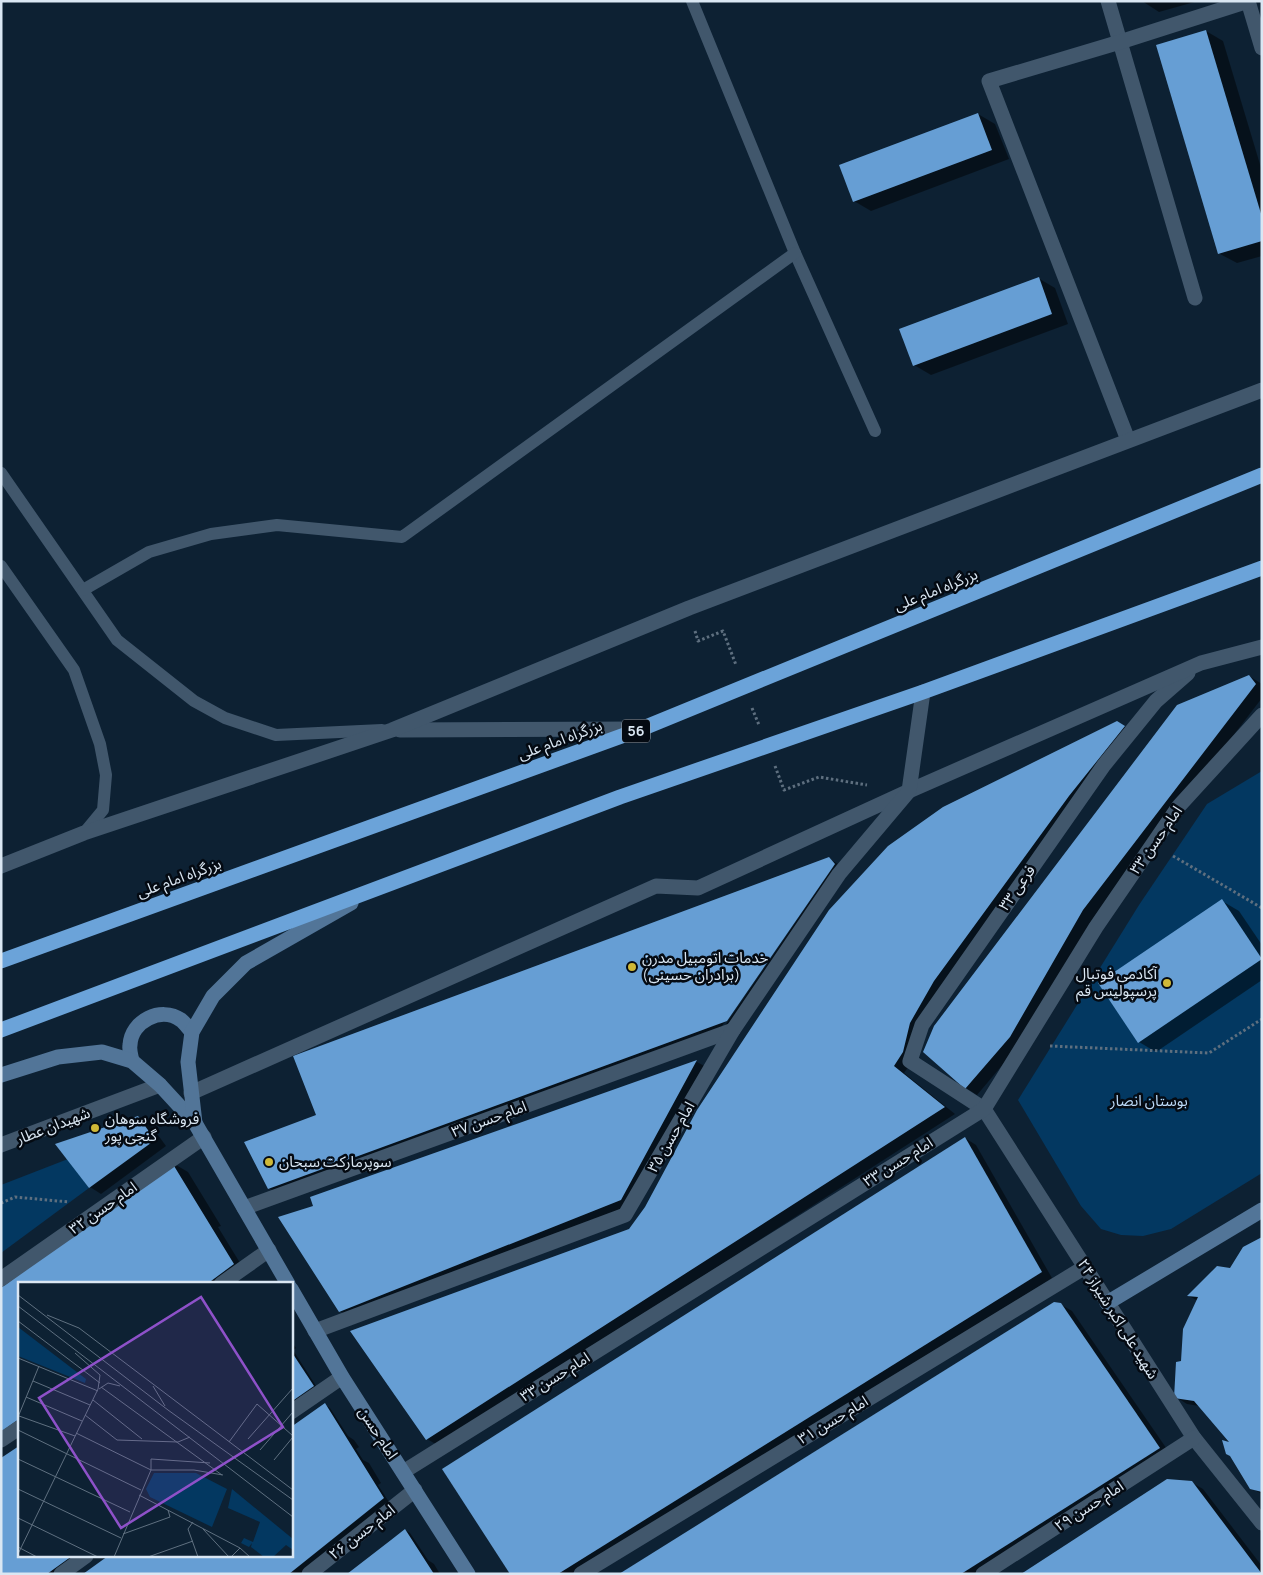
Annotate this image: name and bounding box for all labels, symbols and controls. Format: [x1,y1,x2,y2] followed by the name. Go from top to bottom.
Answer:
[891,563,981,617] street label: بزرگراه امام علی
[515,715,605,765] street label: بزرگراه امام علی
[622,719,650,742] road number: 56
[1124,801,1188,879] street label: امام حسن ۳۳
[134,853,224,903] street label: بزرگراه امام علی
[993,861,1040,915] street label: فرعی ۳۳
[642,947,768,985] place label: خدمات اتومبیل مدرن (برادران حسینی)
[626,961,638,973] marker: خدمات اتومبیل مدرن (برادران حسینی)
[1076,963,1158,1002] place label: آکادمی فوتبال پرسپولیس قم
[1161,977,1173,989] marker: آکادمی فوتبال پرسپولیس قم
[1109,1090,1188,1111] park label: بوستان انصار
[448,1095,530,1143] street label: امام حسن ۳۷
[642,1097,700,1177] street label: امام حسن ۳۵
[12,1102,93,1150] street label: شهیدان عطار
[104,1108,200,1146] place label: فروشگاه سوهان گنجی پور
[89,1122,101,1134] marker: فروشگاه سوهان گنجی پور
[859,1132,937,1192] street label: امام حسن ۳۳
[279,1151,392,1172] place label: سوپرمارکت سبحان
[263,1156,275,1168] marker: سوپرمارکت سبحان
[64,1176,142,1240] street label: امام حسن ۳۲
[1073,1255,1164,1383] street label: شهید علی اکبر شیراز ۲۴
[18,1282,292,1558] inset map
[516,1347,594,1407] street label: امام حسن ۳۳
[794,1390,872,1450] street label: امام حسن ۳۱
[353,1402,403,1464] street label: امام حسن
[1050,1475,1128,1537] street label: امام حسن ۲۹
[324,1499,400,1565] street label: امام حسن ۲۶

